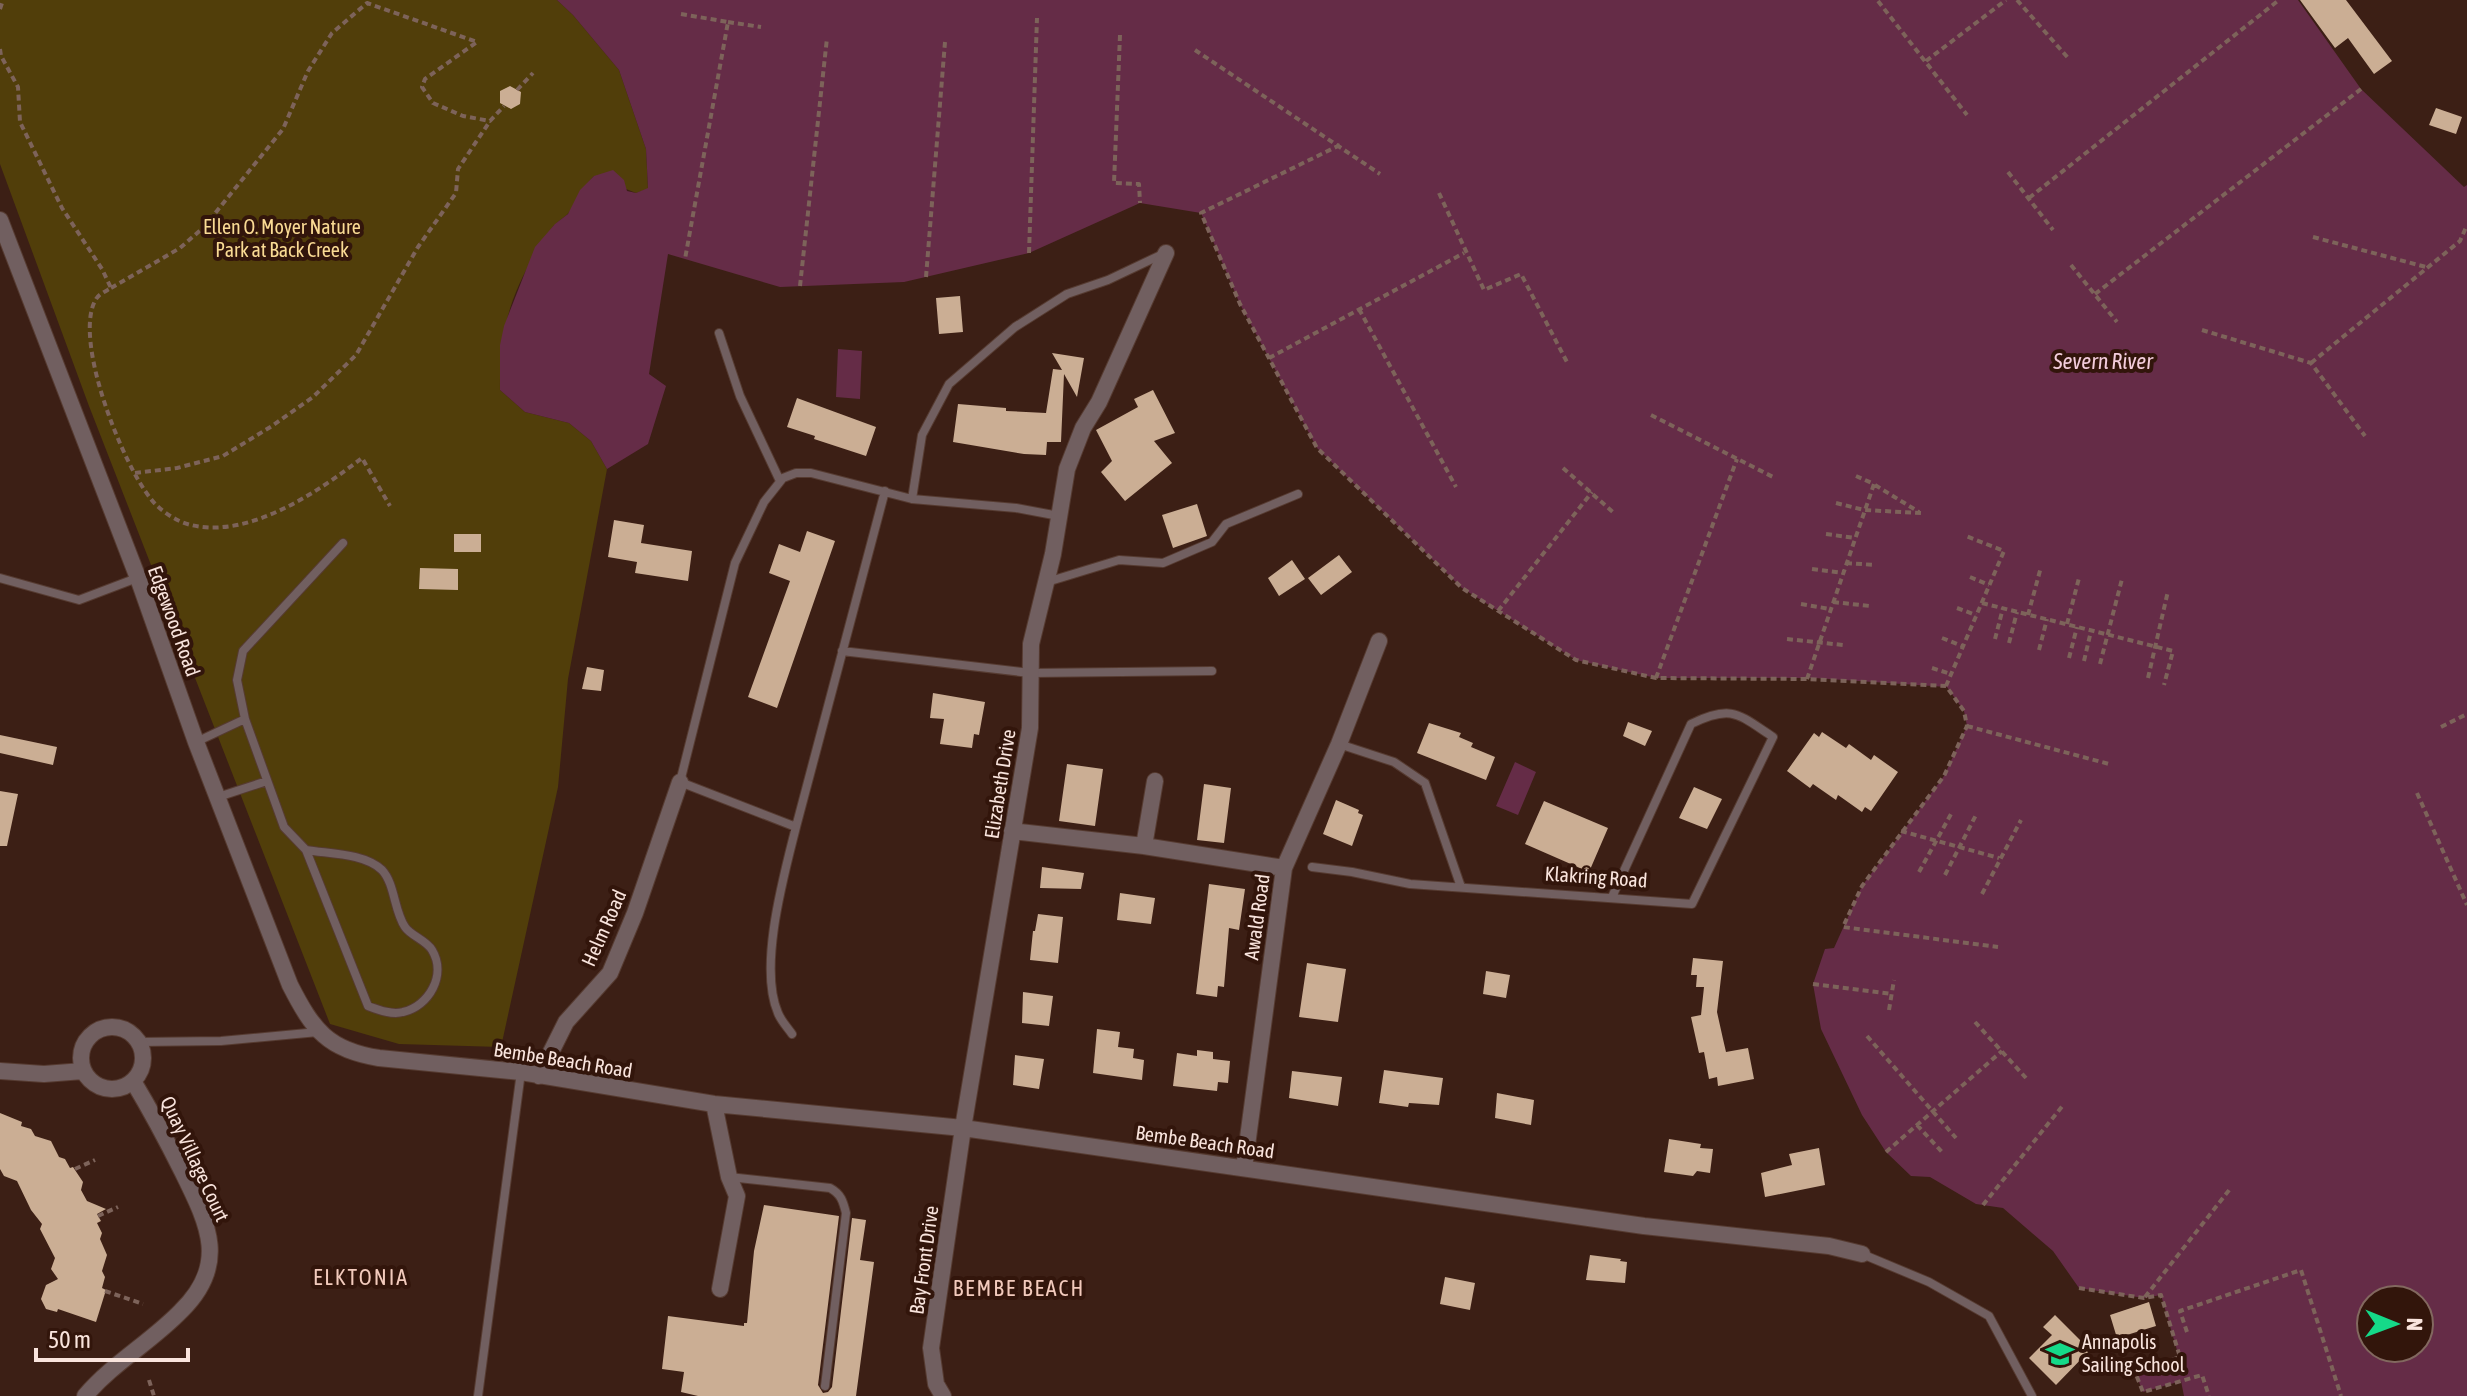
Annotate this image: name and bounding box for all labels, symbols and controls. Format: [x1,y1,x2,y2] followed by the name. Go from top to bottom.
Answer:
[203,215,361,261] park label: Ellen O. Moyer Nature Park at Back Creek
[2052,348,2154,374] water label: Severn River
[144,562,205,679] street label: Edgewood Road
[980,728,1020,840] street label: Elizabeth Drive
[1544,861,1648,892] street label: Klakring Road
[1239,873,1274,961] street label: Awald Road
[576,886,631,970] street label: Helm Road
[492,1037,634,1082] street label: Bembe Beach Road
[156,1093,235,1225] street label: Quay Village Court
[1134,1120,1276,1163] street label: Bembe Beach Road
[904,1204,943,1316] street label: Bay Front Drive
[313,1264,409,1290] district label: ELKTONIA
[953,1275,1085,1301] district label: BEMBE BEACH
[2355,1284,2435,1364] north arrow
[36,1312,188,1362] scale bar
[2402,1318,2428,1331] text: N
[48,1326,91,1353] text: 50 m
[2082,1330,2186,1376] place label: Annapolis Sailing School
[2045,1339,2075,1369] school or university icon: Annapolis Sailing School

